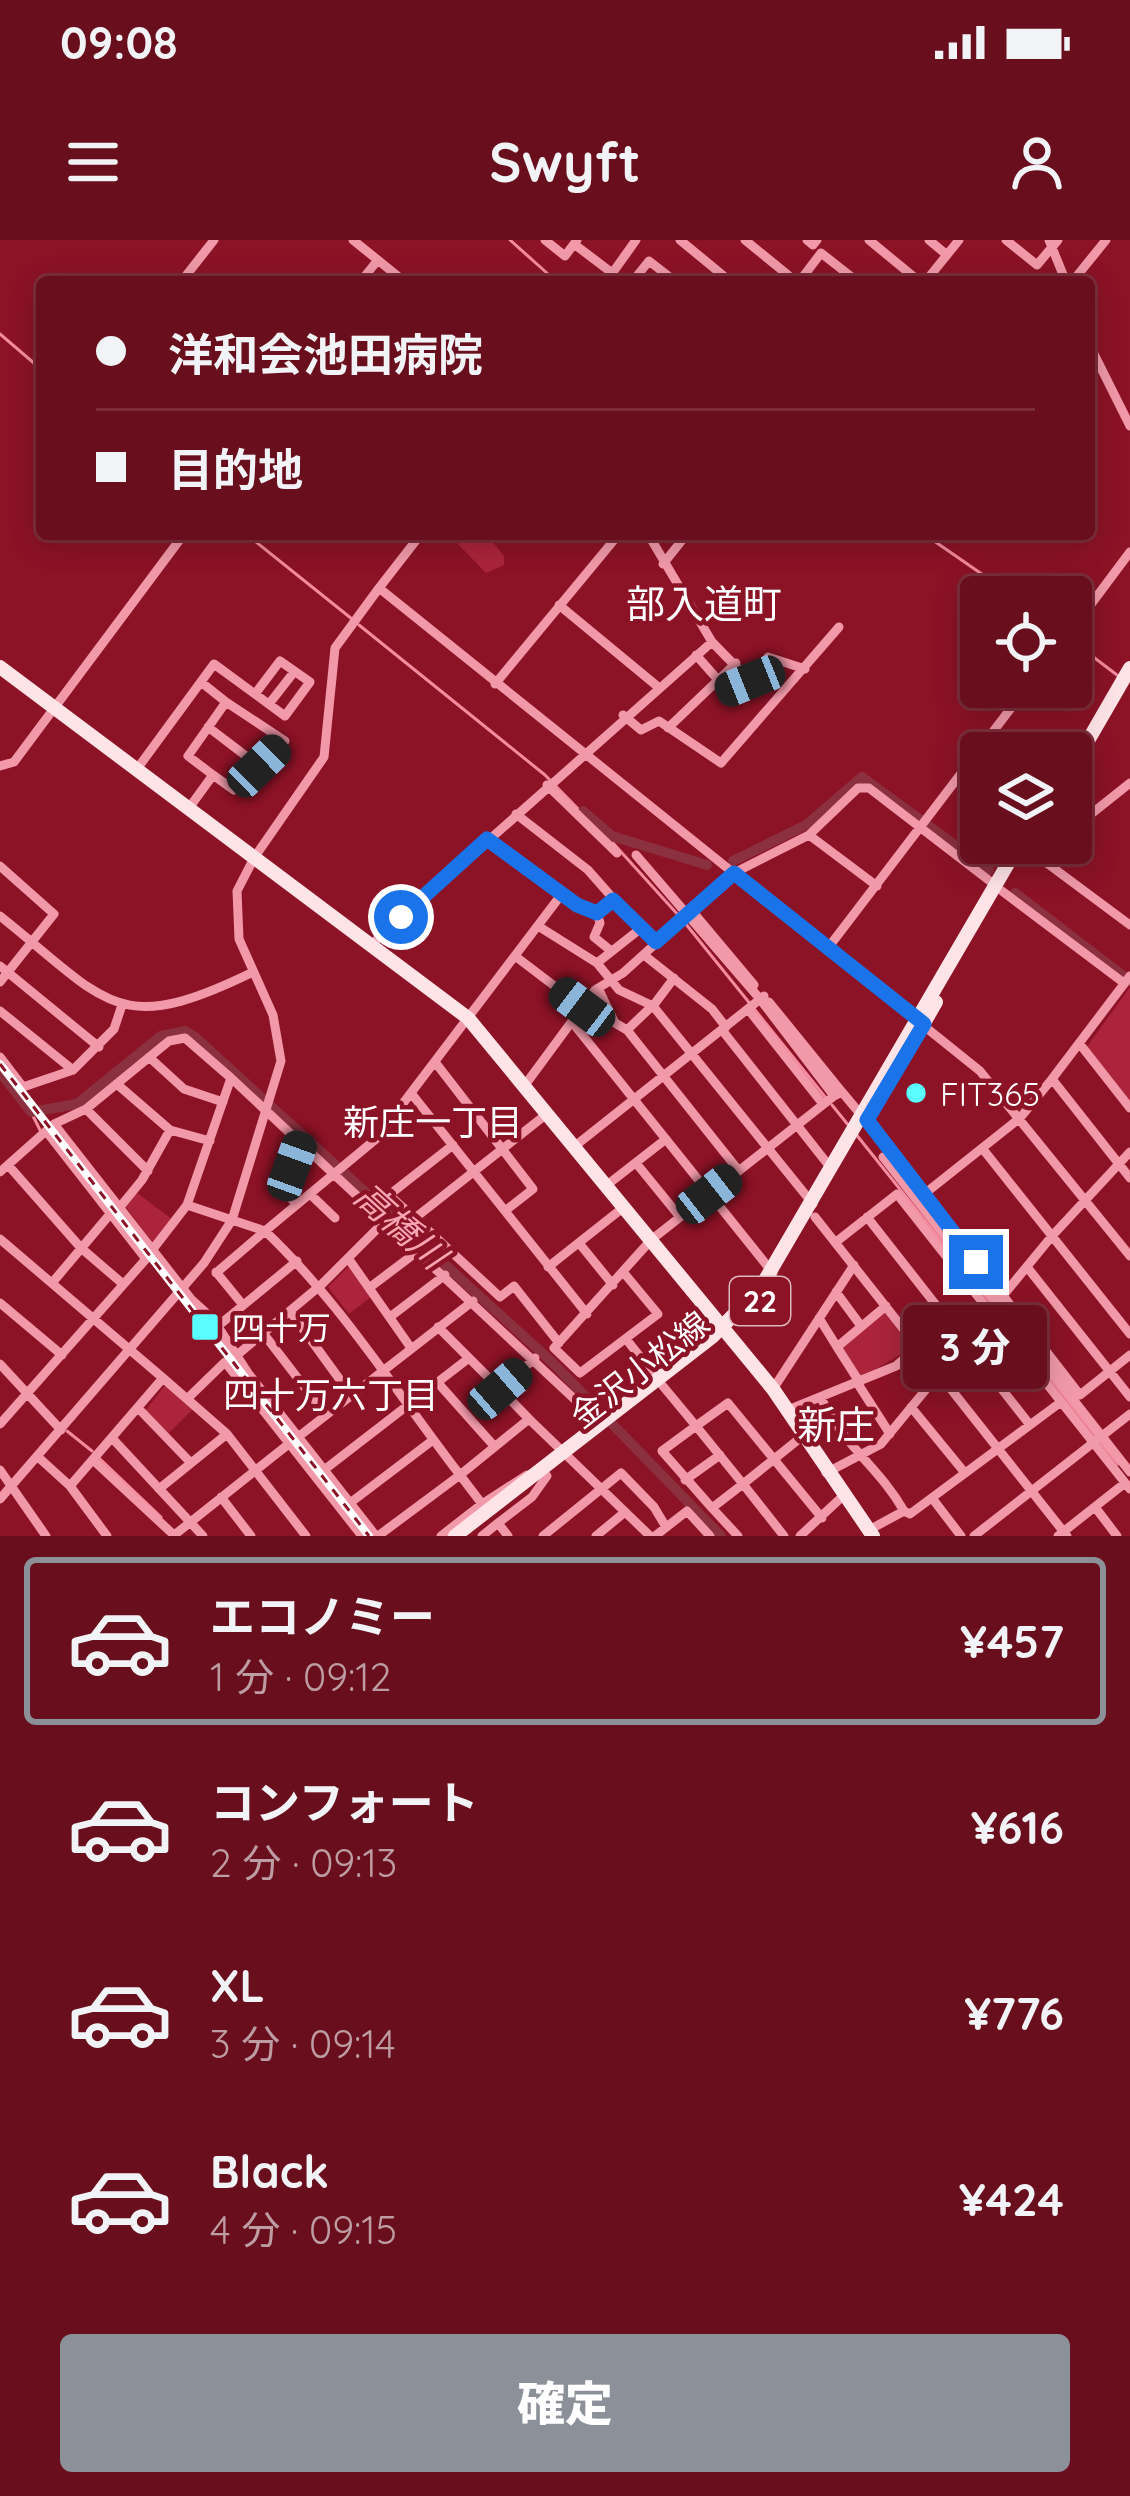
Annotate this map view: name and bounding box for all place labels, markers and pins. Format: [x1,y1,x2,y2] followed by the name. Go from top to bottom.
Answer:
[940,1073,1040,1114] place label: FIT365
[903,1080,929,1106] marker: FIT365
[232,1307,331,1348] place label: 四十万
[189,1311,221,1343] marker: 四十万

